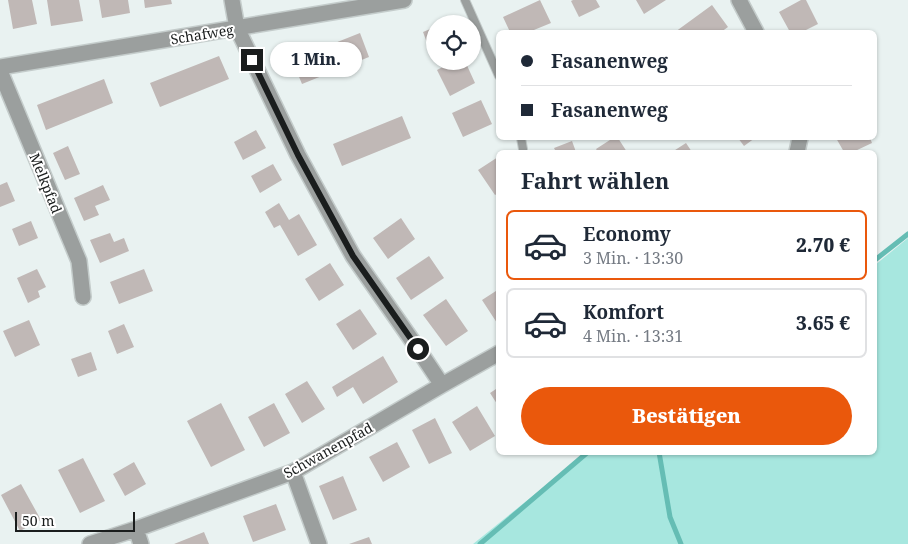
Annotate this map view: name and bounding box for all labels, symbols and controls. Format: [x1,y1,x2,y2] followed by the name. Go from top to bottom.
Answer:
[426,15,481,70] map controls
[426,15,481,70] button: locate
[169,20,235,48] street label: Schafweg
[270,42,362,78] callout: 1 Min.
[291,48,341,70] text: 1 Min.
[551,48,668,74] text: Fasanenweg
[241,49,263,71] route end
[551,97,668,123] text: Fasanenweg
[25,150,67,216] street label: Melkpfad
[521,165,670,195] text: Fahrt wählen
[583,221,671,247] text: Economy
[523,223,568,268] icon: car
[796,232,850,258] text: 2.70 €
[583,247,683,269] text: 3 Min. · 13:30
[583,299,664,325] text: Komfort
[523,301,568,346] icon: car
[796,310,850,336] text: 3.65 €
[583,325,683,347] text: 4 Min. · 13:31
[407,338,429,360] route start
[521,387,852,445] button: Bestätigen
[280,417,376,482] street label: Schwanenpfad
[15,509,135,532] scale bar
[22,511,55,530] text: 50 m

